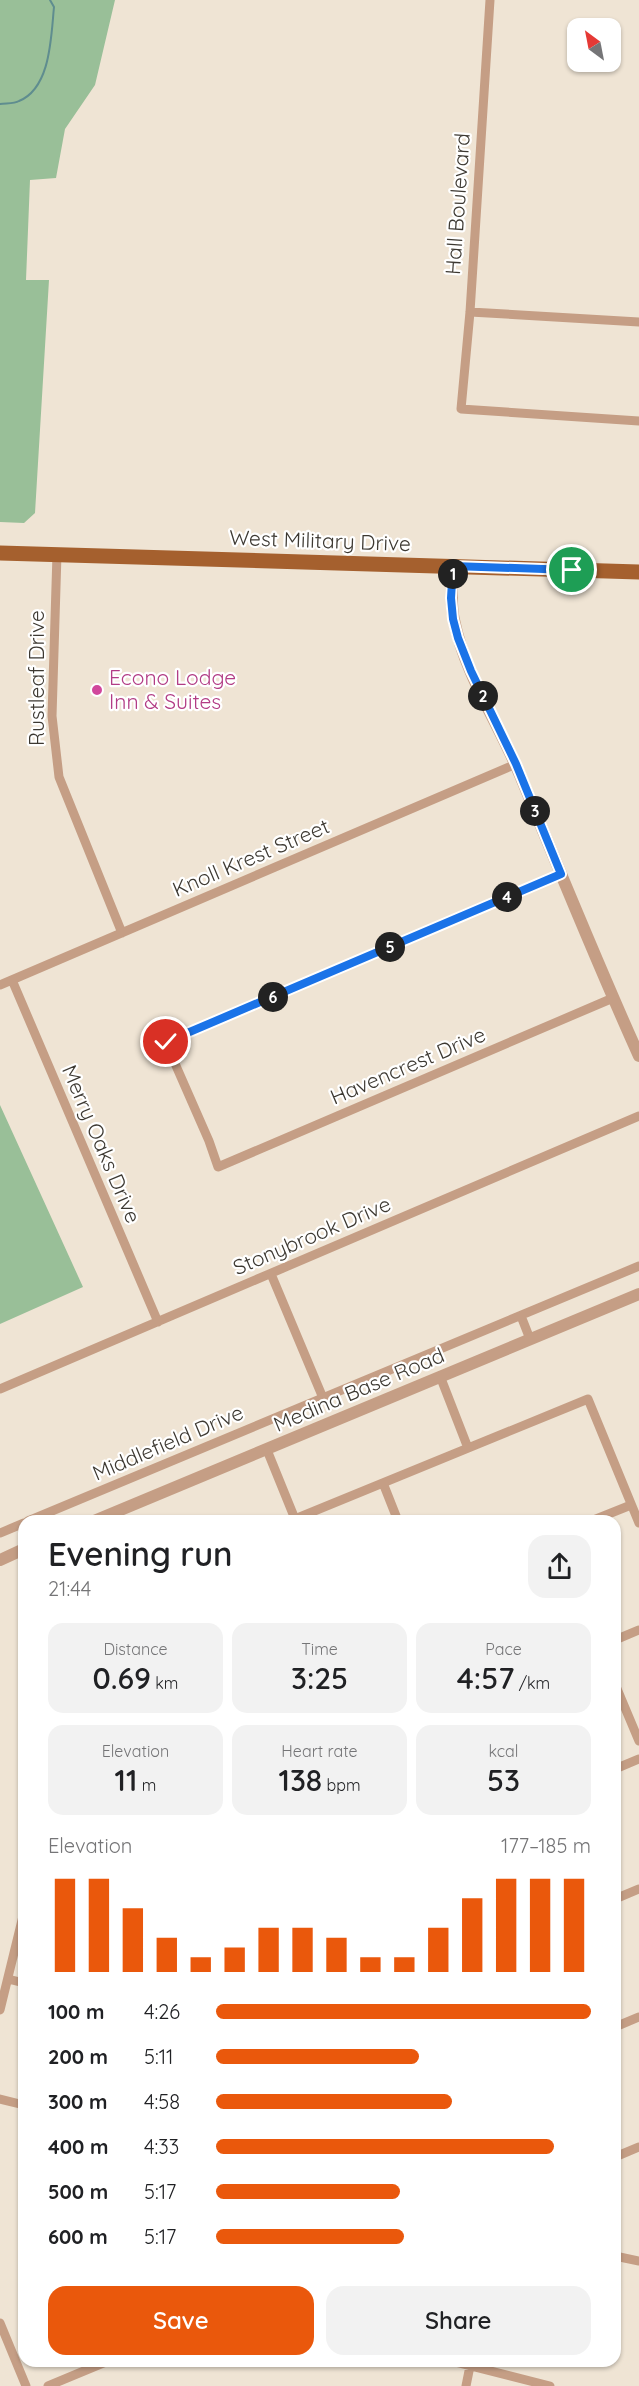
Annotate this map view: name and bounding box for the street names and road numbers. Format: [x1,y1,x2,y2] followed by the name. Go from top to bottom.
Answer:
[439,132,475,276] street label: Hall Boulevard
[229,524,411,556] street label: West Military Drive
[23,610,49,746] street label: Rustleaf Drive
[168,812,333,902] street label: Knoll Krest Street
[326,1021,489,1110] street label: Havencrest Drive
[57,1061,147,1227] street label: Merry Oaks Drive
[229,1190,394,1280] street label: Stonybrook Drive
[269,1341,448,1437] street label: Medina Base Road
[88,1399,247,1486] street label: Middlefield Drive

